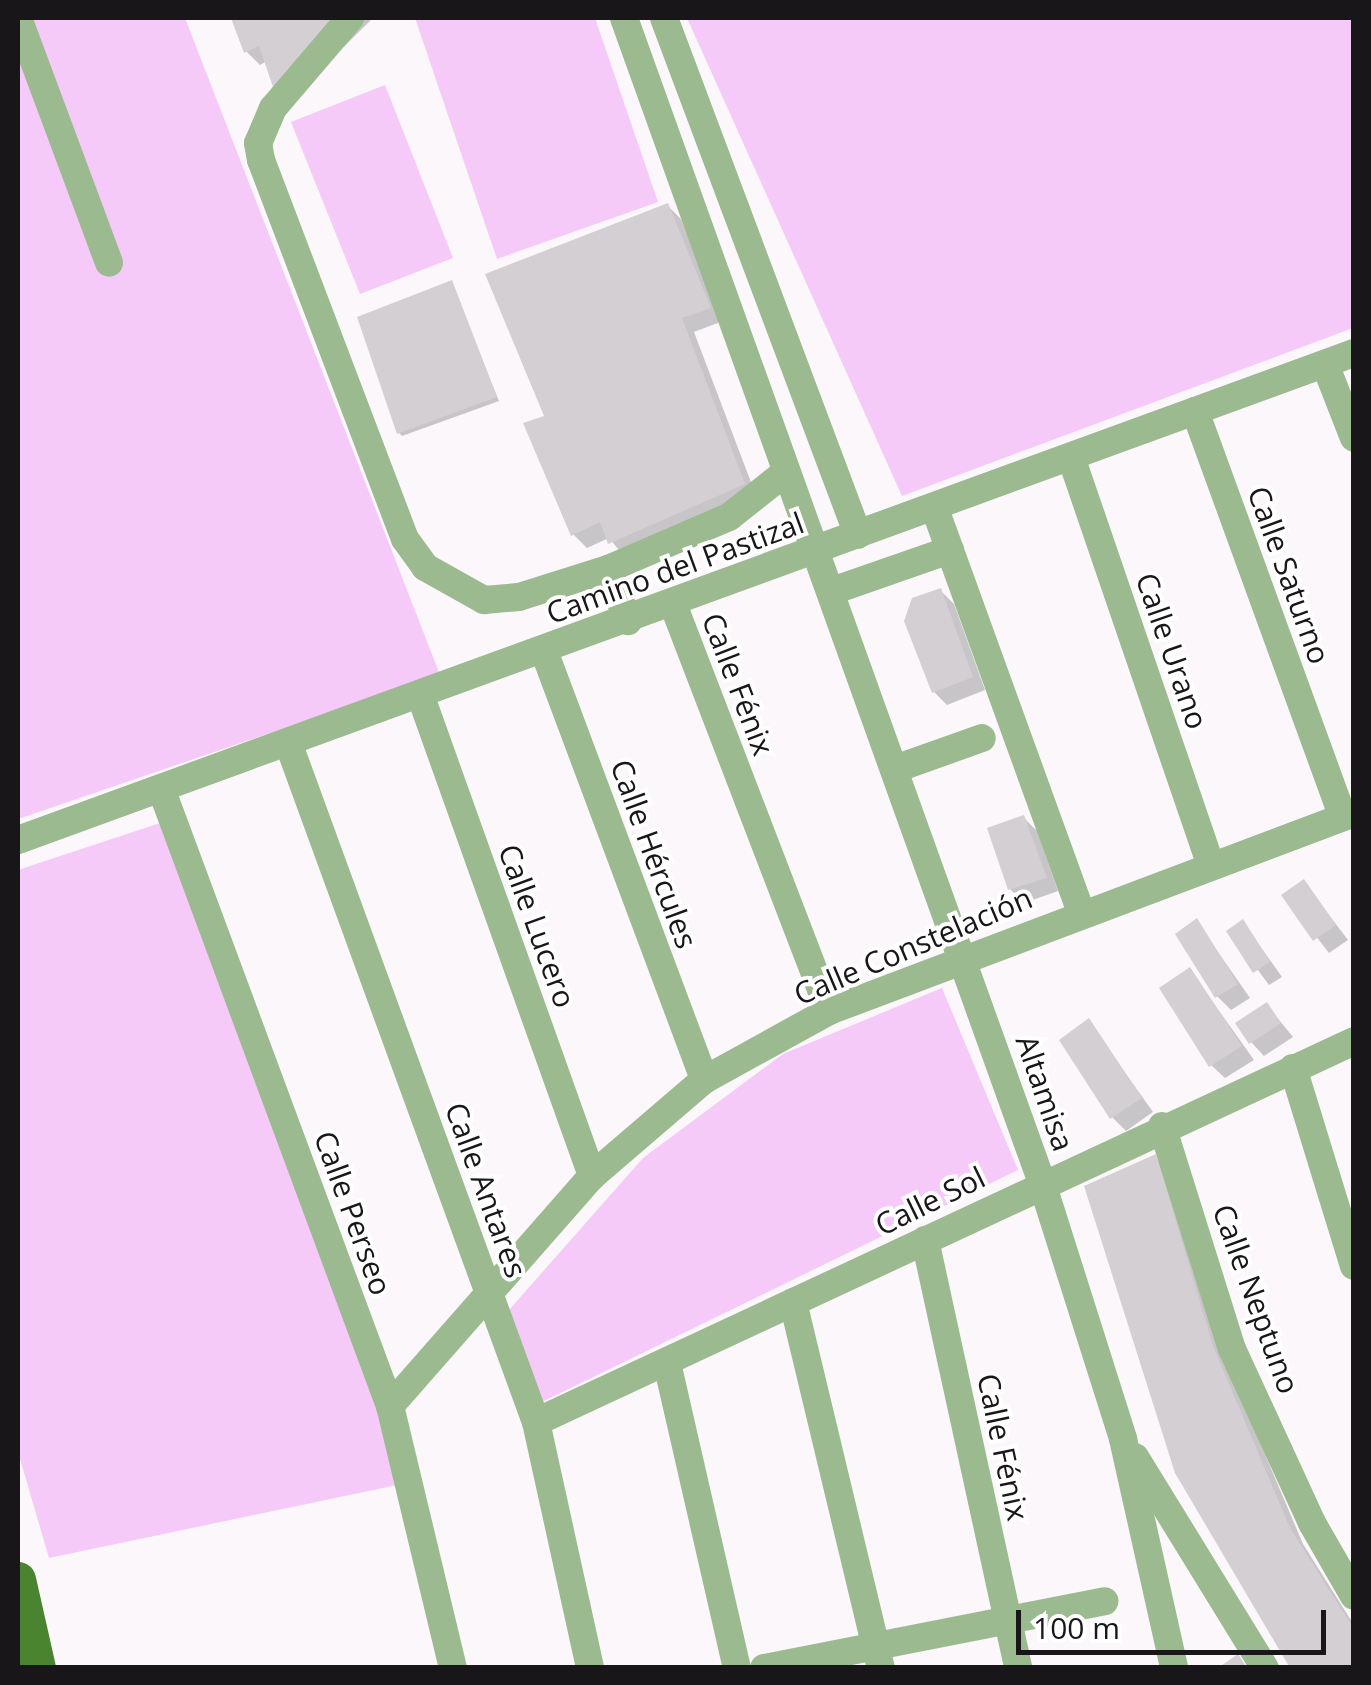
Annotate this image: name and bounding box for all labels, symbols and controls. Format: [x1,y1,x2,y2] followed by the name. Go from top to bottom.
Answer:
[1240,481,1338,669] street label: Calle Saturno
[541,505,809,631] street label: Camino del Pastizal
[1129,568,1215,734] street label: Calle Urano
[694,608,782,760] street label: Calle Fénix
[603,755,705,953] street label: Calle Hércules
[491,840,583,1012] street label: Calle Lucero
[789,880,1037,1012] street label: Calle Constelación
[1008,1030,1082,1156] street label: Altamisa
[438,1098,534,1282] street label: Calle Antares
[307,1126,399,1300] street label: Calle Perseo
[869,1159,991,1243] street label: Calle Sol
[1205,1199,1307,1399] street label: Calle Neptuno
[970,1370,1036,1524] street label: Calle Fénix
[1021,1590,1331,1652] scale bar
[1033,1607,1120,1648] text: 100 m

